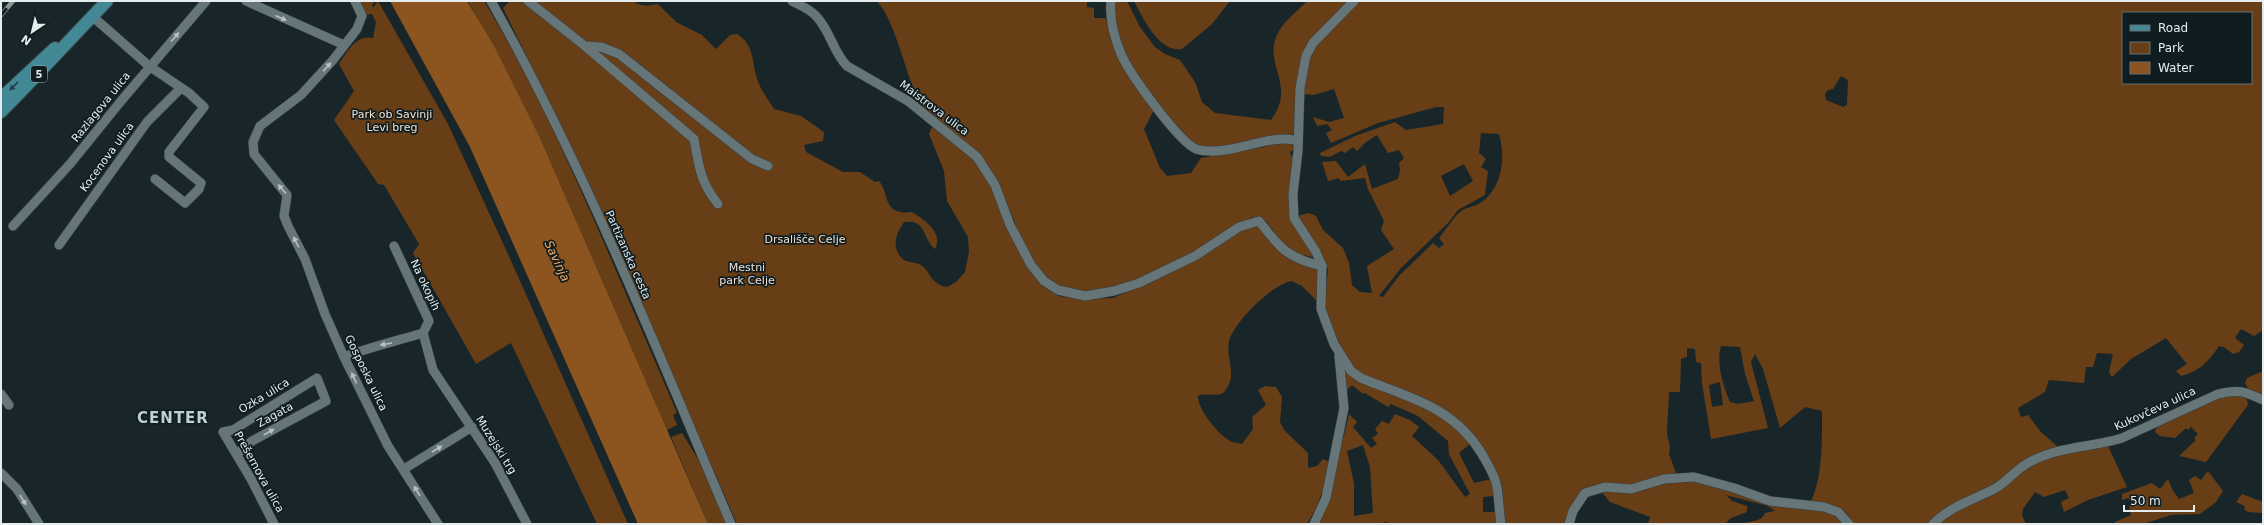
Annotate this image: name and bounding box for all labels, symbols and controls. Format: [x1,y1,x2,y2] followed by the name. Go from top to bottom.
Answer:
[12,12,52,52] north arrow
[2122,12,2252,84] legend
[276,15,287,21] one-way arrow
[2158,21,2188,35] text: Road
[19,32,34,48] text: N
[170,32,180,42] one-way arrow
[2158,41,2184,55] text: Park
[2158,61,2194,75] text: Water
[322,62,331,71] one-way arrow
[31,66,47,82] road number: 5
[69,69,133,145] street label: Razlagova ulica
[897,78,971,138] street label: Maistrova ulica
[9,81,19,91] one-way arrow
[352,108,432,134] park label: Park ob Savinji Levi breg
[77,120,137,194] street label: Kocenova ulica
[278,185,287,194] one-way arrow
[603,208,653,302] street label: Partizanska cesta
[765,233,846,246] park label: Drsališče Celje
[293,236,299,247] one-way arrow
[541,238,573,284] water label: Savinja
[408,257,443,313] street label: Na okopih
[719,261,775,287] park label: Mestni park Celje
[342,333,390,413] street label: Gosposka ulica
[380,341,392,347] one-way arrow
[351,372,357,383] one-way arrow
[236,376,292,416] street label: Ozka ulica
[2112,384,2198,434] street label: Kukovčeva ulica
[255,400,295,430] street label: Zagata
[137,409,209,427] district label: CENTER
[473,413,519,477] street label: Muzejski trg
[263,428,275,435] one-way arrow
[231,429,287,515] street label: Prešernova ulica
[431,445,443,452] one-way arrow
[414,485,421,497] one-way arrow
[2124,487,2194,513] scale bar
[20,494,27,506] one-way arrow
[2130,494,2161,508] text: 50 m

